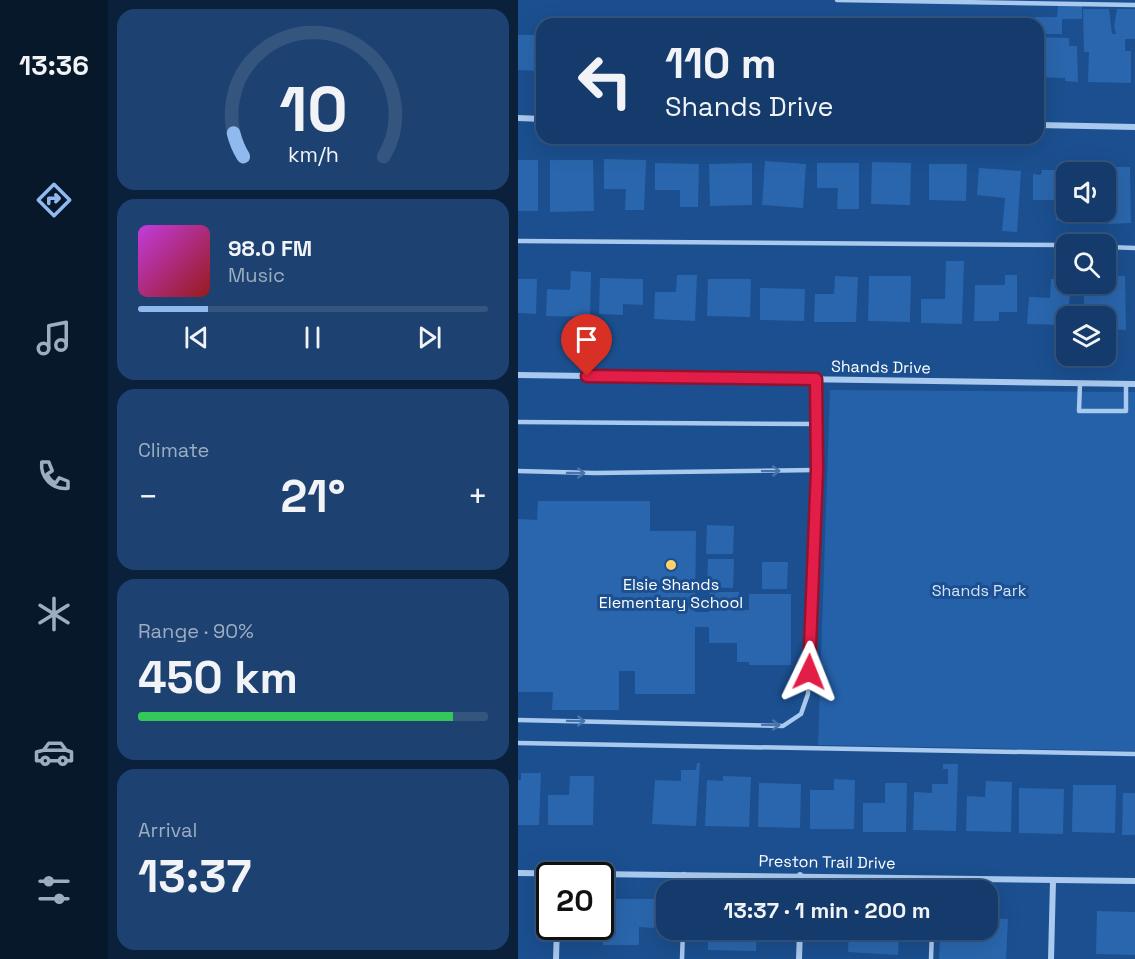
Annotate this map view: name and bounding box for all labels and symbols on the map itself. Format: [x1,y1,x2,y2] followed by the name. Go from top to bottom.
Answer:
[561,314,612,376] pin
[831,356,931,378] street label: Shands Drive
[761,465,781,477] one-way arrow
[566,467,586,479] one-way arrow
[664,558,678,572] marker: Elsie Shands Elementary School
[599,574,743,613] place label: Elsie Shands Elementary School
[932,580,1027,601] park label: Shands Park
[777,640,841,704] position arrow
[566,715,586,727] one-way arrow
[761,720,781,731] one-way arrow
[758,850,896,874] street label: Preston Trail Drive
[536,862,614,940] speed limit sign: 20

